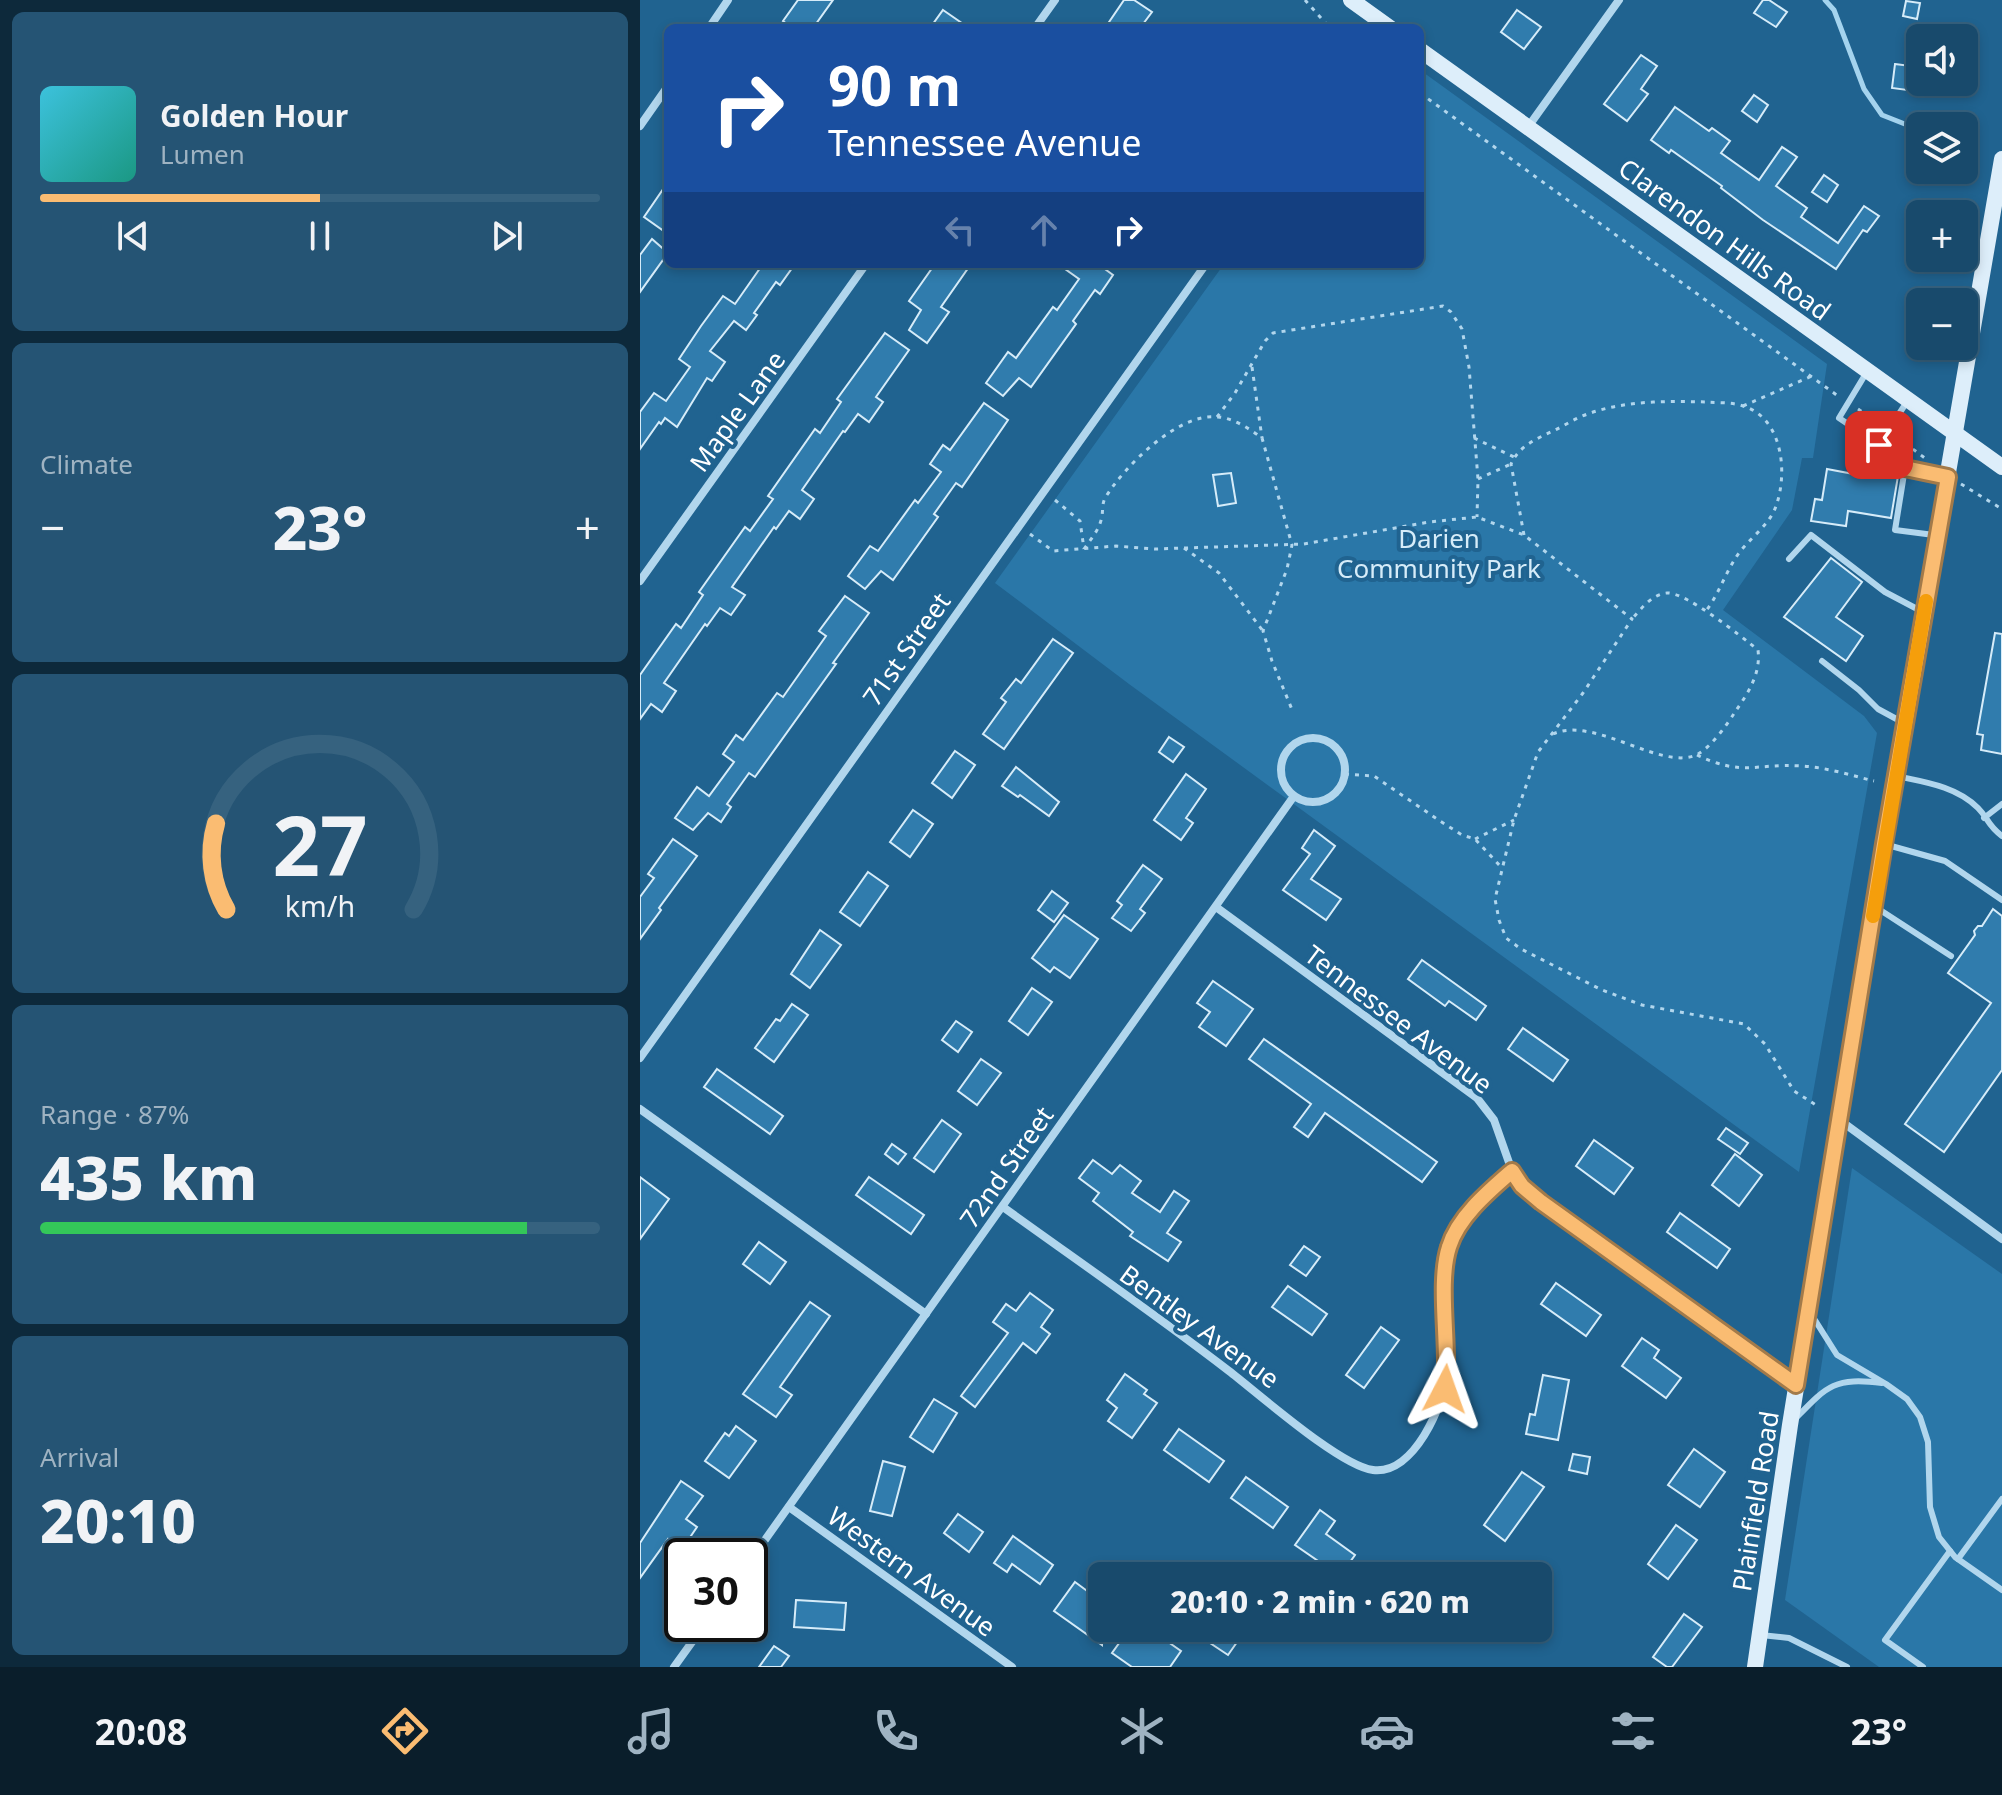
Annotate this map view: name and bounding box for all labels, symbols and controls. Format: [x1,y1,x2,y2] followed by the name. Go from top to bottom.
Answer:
[1906,24,1978,360] map controls
[1906,24,1978,96] button: sound
[828,46,961,122] text: 90 m
[696,56,800,160] icon: right
[160,95,348,136] text: Golden Hour
[1906,112,1978,184] button: layers
[828,118,1141,167] text: Tennessee Avenue
[160,136,245,172] text: Lumen
[1612,150,1838,328] street label: Clarendon Hills Road
[1906,200,1978,272] button: +
[938,208,982,252] icon: left
[1022,208,1066,252] icon: ahead
[1106,208,1150,252] icon: right
[111,214,155,258] icon: previous
[298,214,342,258] icon: pause
[485,214,529,258] icon: next
[1906,288,1978,360] button: −
[681,343,793,479] street label: Maple Lane
[1845,411,1913,479] pin
[1857,423,1901,467] icon: arrive
[40,446,133,482] text: Climate
[273,486,367,568] text: 23°
[40,497,65,557] text: −
[575,497,600,557] text: +
[1337,520,1541,586] park label: Darien Community Park
[854,585,958,713] street label: 71st Street
[272,786,368,899] text: 27
[285,886,355,925] text: km/h
[1298,937,1500,1101] street label: Tennessee Avenue
[40,1096,189,1132] text: Range · 87%
[951,1099,1061,1235] street label: 72nd Street
[40,1136,257,1218] text: 435 km
[1113,1256,1287,1396] street label: Bentley Avenue
[1403,1347,1487,1431] position arrow
[1723,1408,1787,1594] street label: Plainfield Road
[40,1439,119,1475] text: Arrival
[40,1479,196,1561] text: 20:10
[821,1498,1003,1644] street label: Western Avenue
[664,1538,768,1642] speed limit sign: 30
[1170,1581,1470,1622] text: 20:10 · 2 min · 620 m
[377,1703,433,1759] icon: directions
[623,1703,679,1759] icon: music
[868,1703,924,1759] icon: phone
[1114,1703,1170,1759] icon: climate
[1359,1703,1415,1759] icon: car
[1605,1703,1661,1759] icon: filters
[95,1707,187,1756] text: 20:08
[1851,1707,1907,1756] text: 23°

